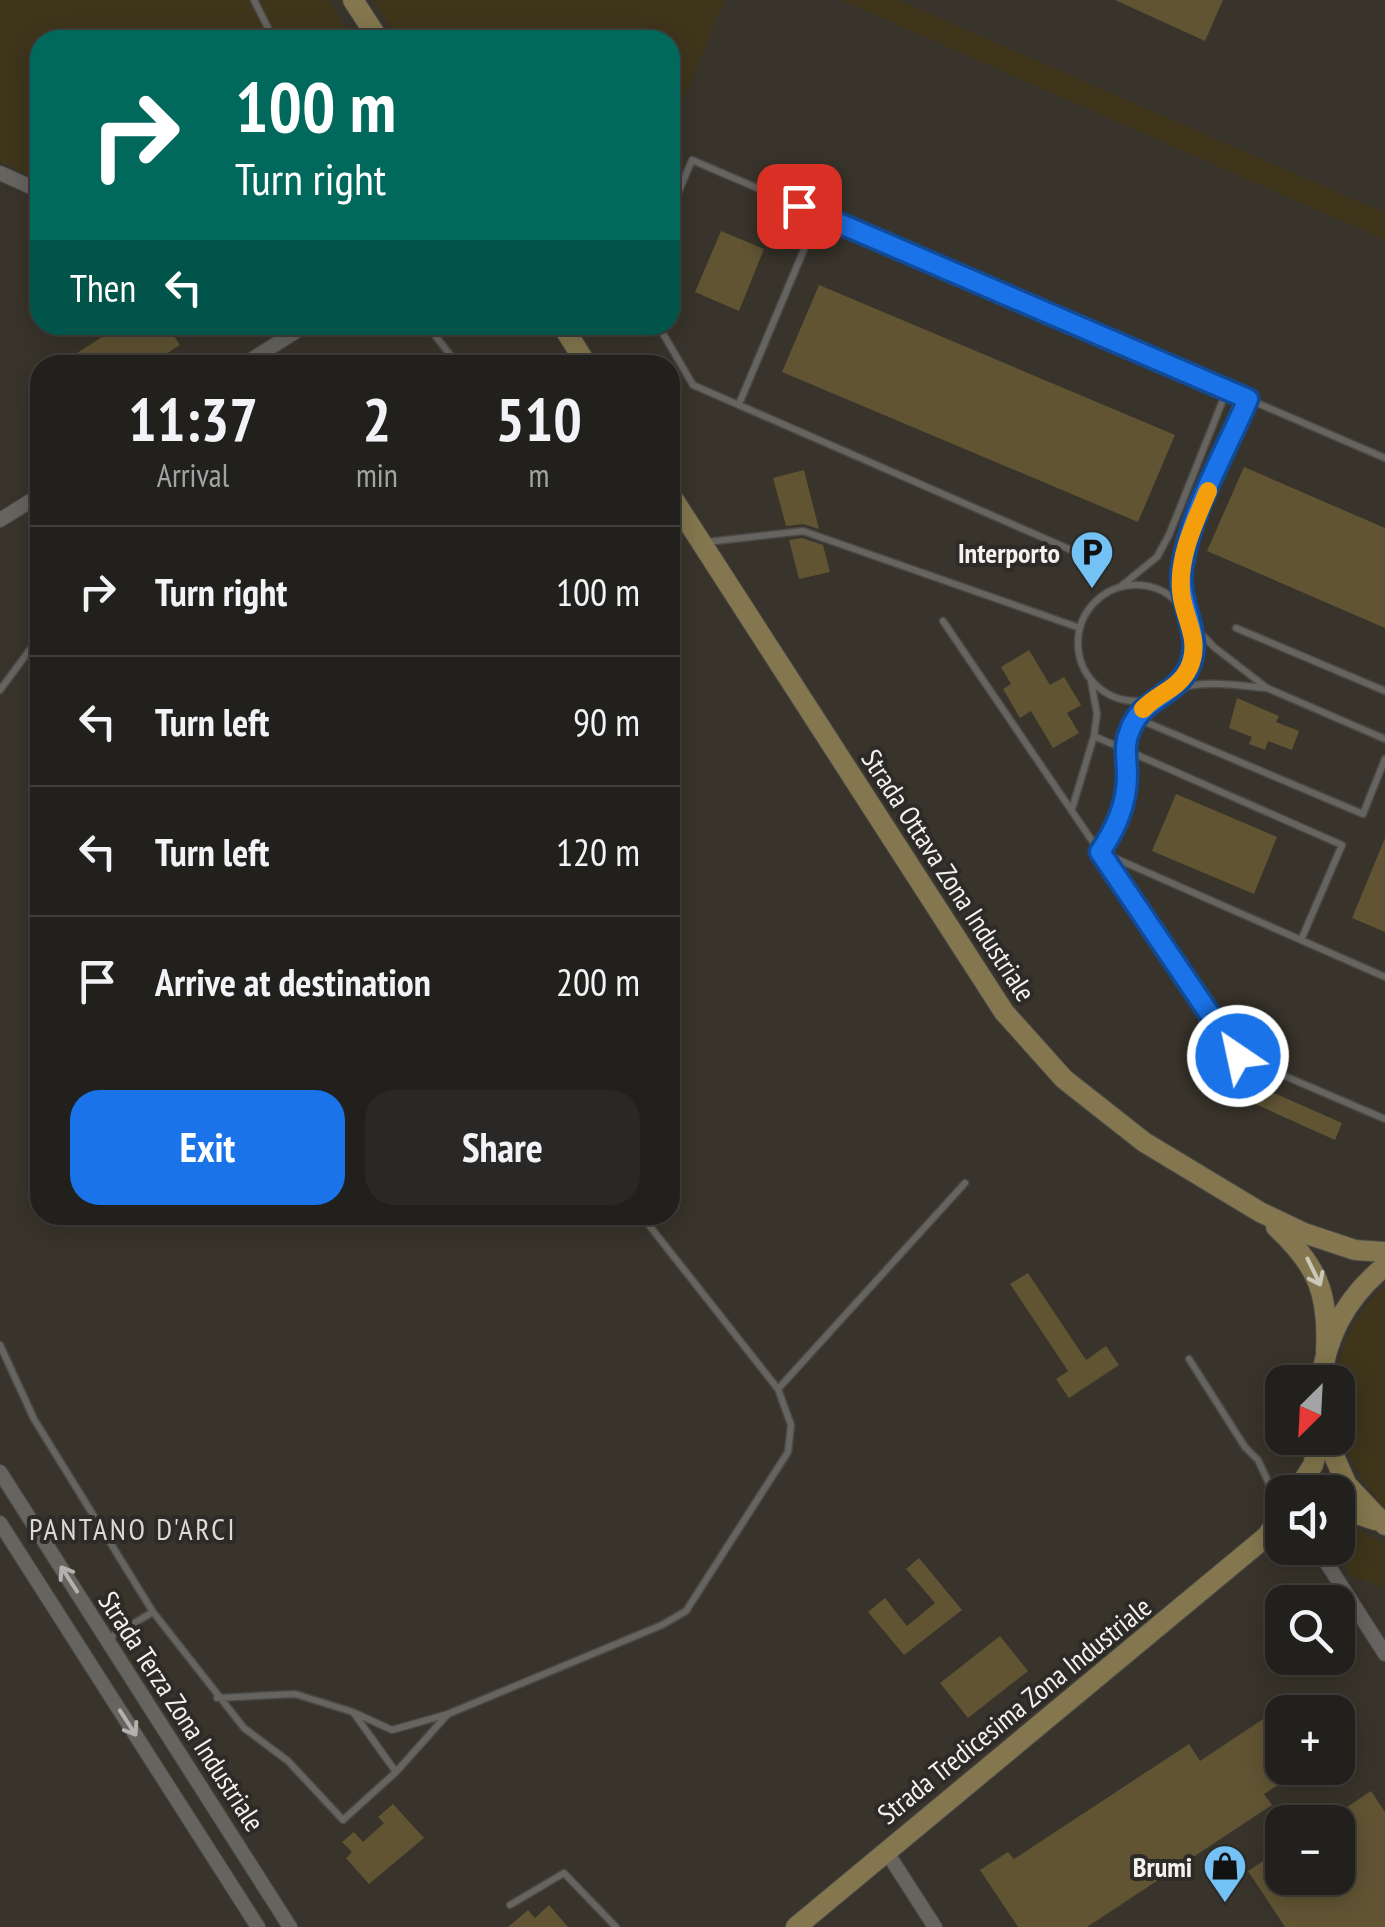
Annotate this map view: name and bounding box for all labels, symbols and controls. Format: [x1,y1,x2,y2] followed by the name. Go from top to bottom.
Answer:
[235,61,396,151] text: 100 m
[70,70,200,200] icon: right
[235,149,386,207] text: Turn right
[757,164,842,249] pin
[772,179,827,234] icon: arrive
[156,260,211,315] icon: left
[70,263,136,312] text: Then
[128,380,258,458] text: 11:37
[363,380,391,458] text: 2
[496,380,582,458] text: 510
[157,454,229,496] text: Arrival
[356,454,398,496] text: min
[528,454,549,496] text: m
[1069,529,1115,590] parking icon: Interporto
[958,534,1060,571] place label: Interporto
[70,564,125,619] icon: right
[155,567,287,616] text: Turn right
[556,567,640,616] text: 100 m
[70,694,125,749] icon: left
[155,697,269,746] text: Turn left
[573,697,640,746] text: 90 m
[854,742,1044,1008] street label: Strada Ottava Zona Industriale
[70,824,125,879] icon: left
[155,827,269,876] text: Turn left
[556,827,640,876] text: 120 m
[70,954,125,1009] icon: arrive
[155,957,431,1006] text: Arrive at destination
[556,957,640,1006] text: 200 m
[1186,1004,1290,1108] position arrow
[70,1090,345,1205] button: Exit
[365,1090,640,1205] button: Share
[1305,1257,1324,1287] one-way arrow
[1265,1365,1355,1455] north arrow
[1265,1365,1355,1895] map controls
[1265,1475,1355,1565] button: sound
[29,1509,237,1548] district label: PANTANO D'ARCI
[58,1565,79,1594] one-way arrow
[91,1584,273,1838] street label: Strada Terza Zona Industriale
[1265,1585,1355,1675] button: search
[869,1588,1159,1832] street label: Strada Tredicesima Zona Industriale
[1265,1695,1355,1785] button: +
[117,1708,138,1737] one-way arrow
[1265,1805,1355,1895] button: −
[1202,1843,1248,1904] shop icon: Brumi
[1133,1848,1192,1885] place label: Brumi

